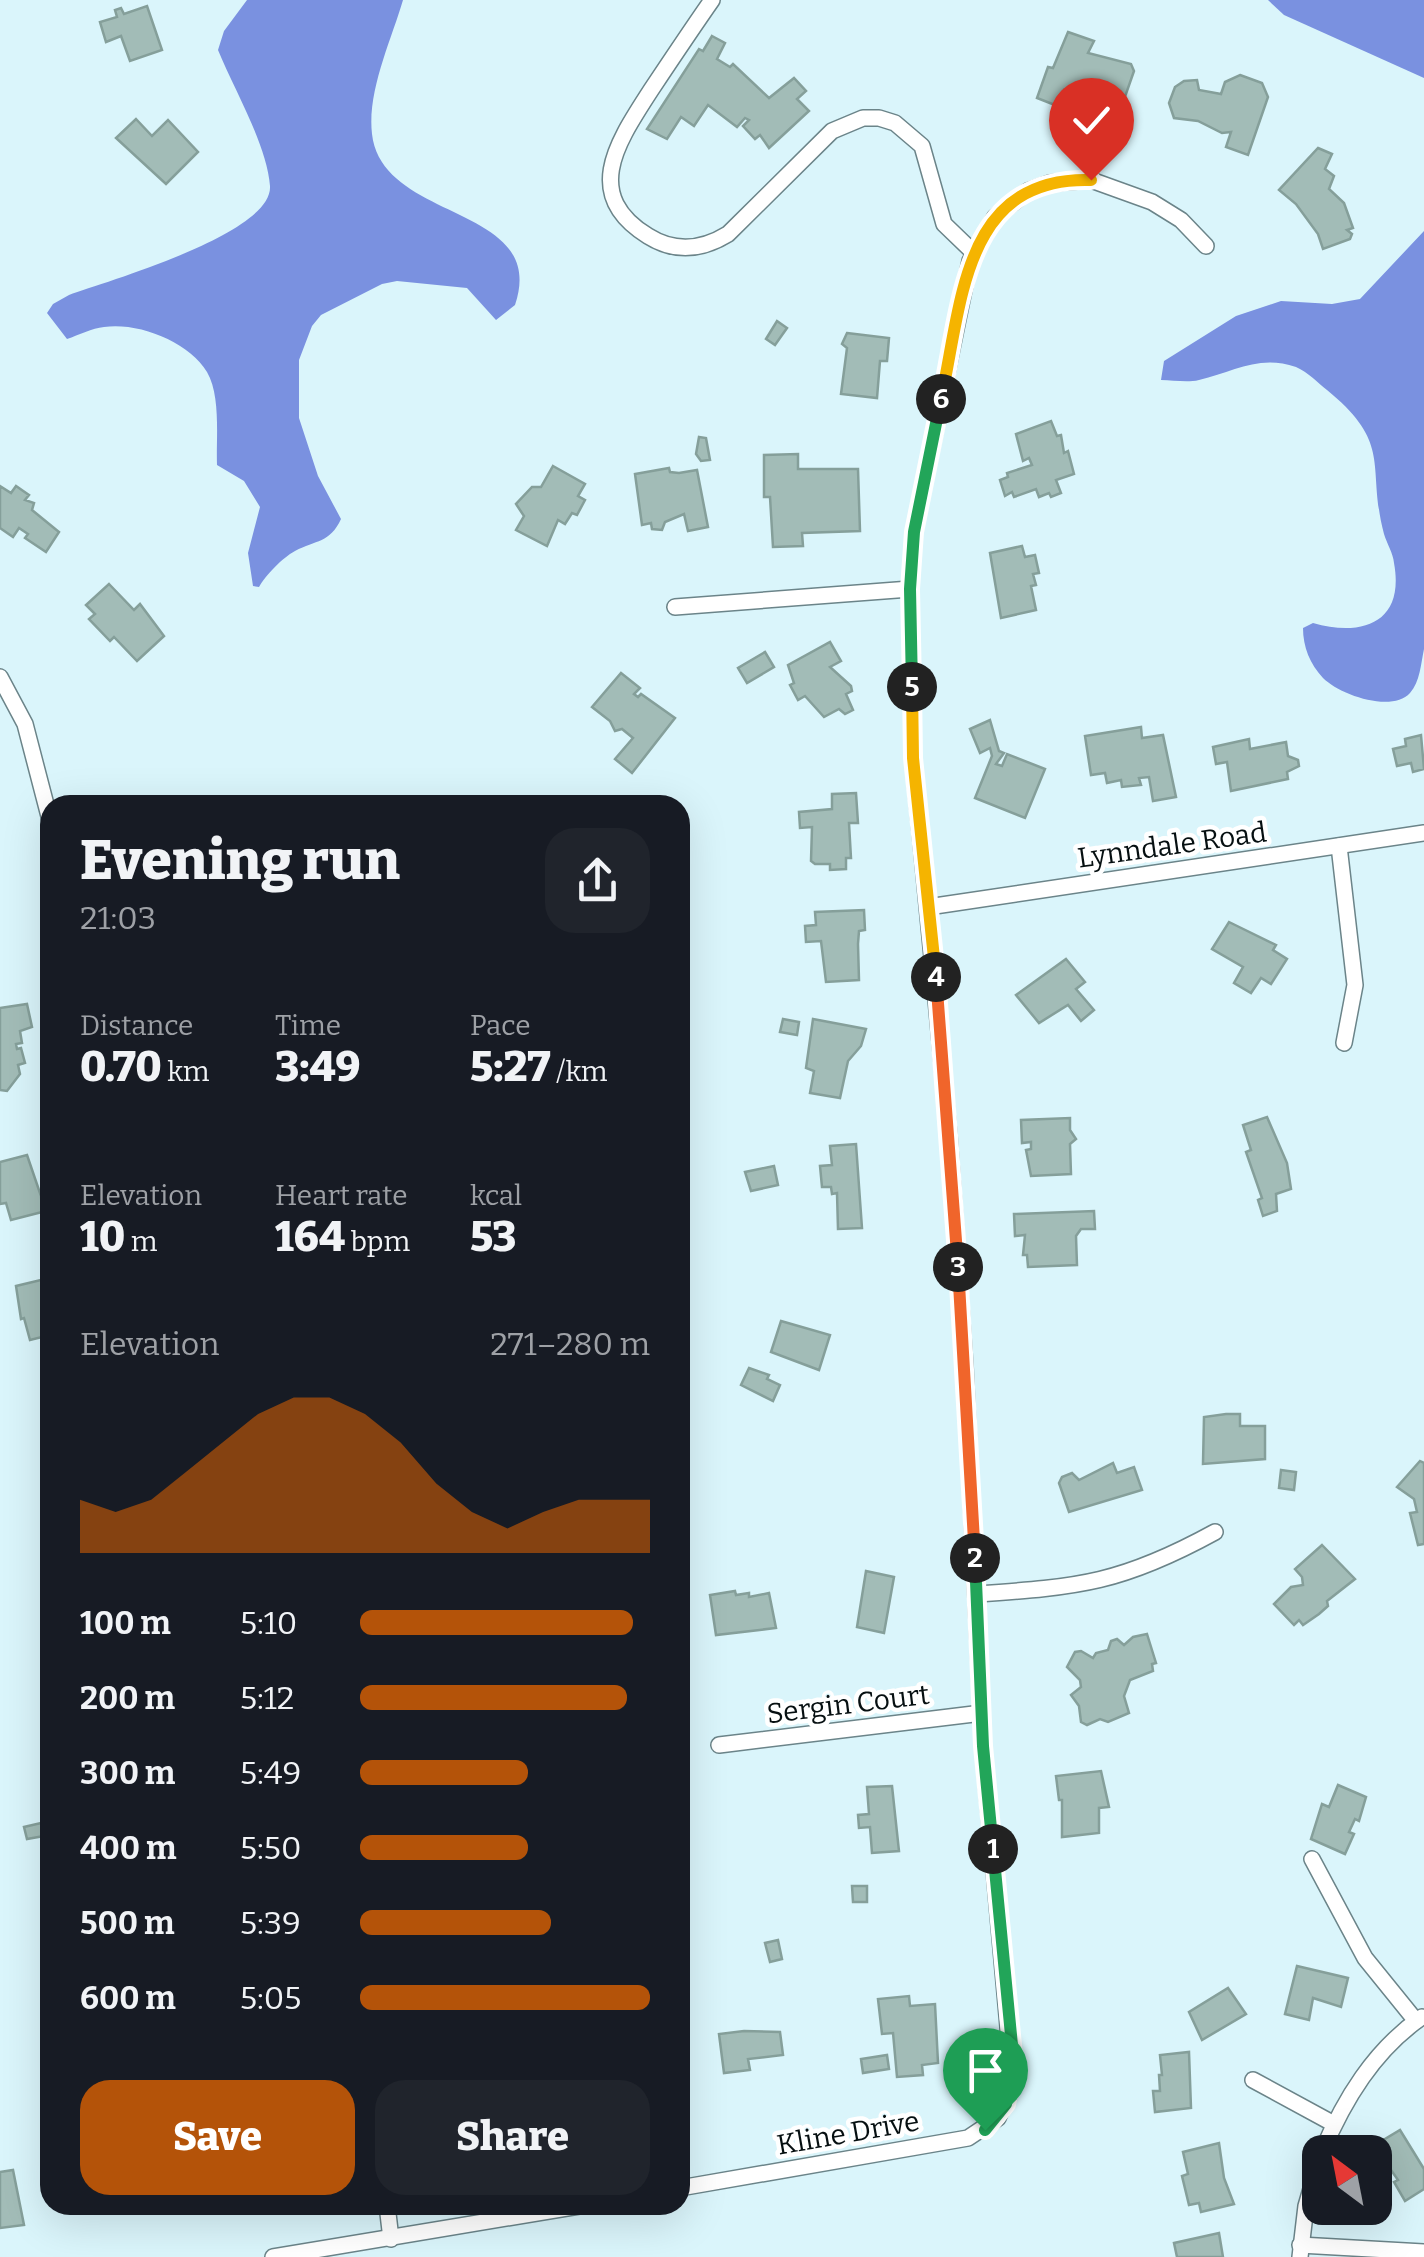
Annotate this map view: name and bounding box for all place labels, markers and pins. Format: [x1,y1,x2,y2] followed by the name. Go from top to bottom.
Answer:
[1049,78,1134,181] pin
[916,374,966,424] pin: 6
[887,662,937,712] pin: 5
[911,952,961,1002] pin: 4
[933,1242,983,1292] pin: 3
[950,1533,1000,1583] pin: 2
[968,1824,1018,1874] pin: 1
[943,2028,1028,2131] pin

